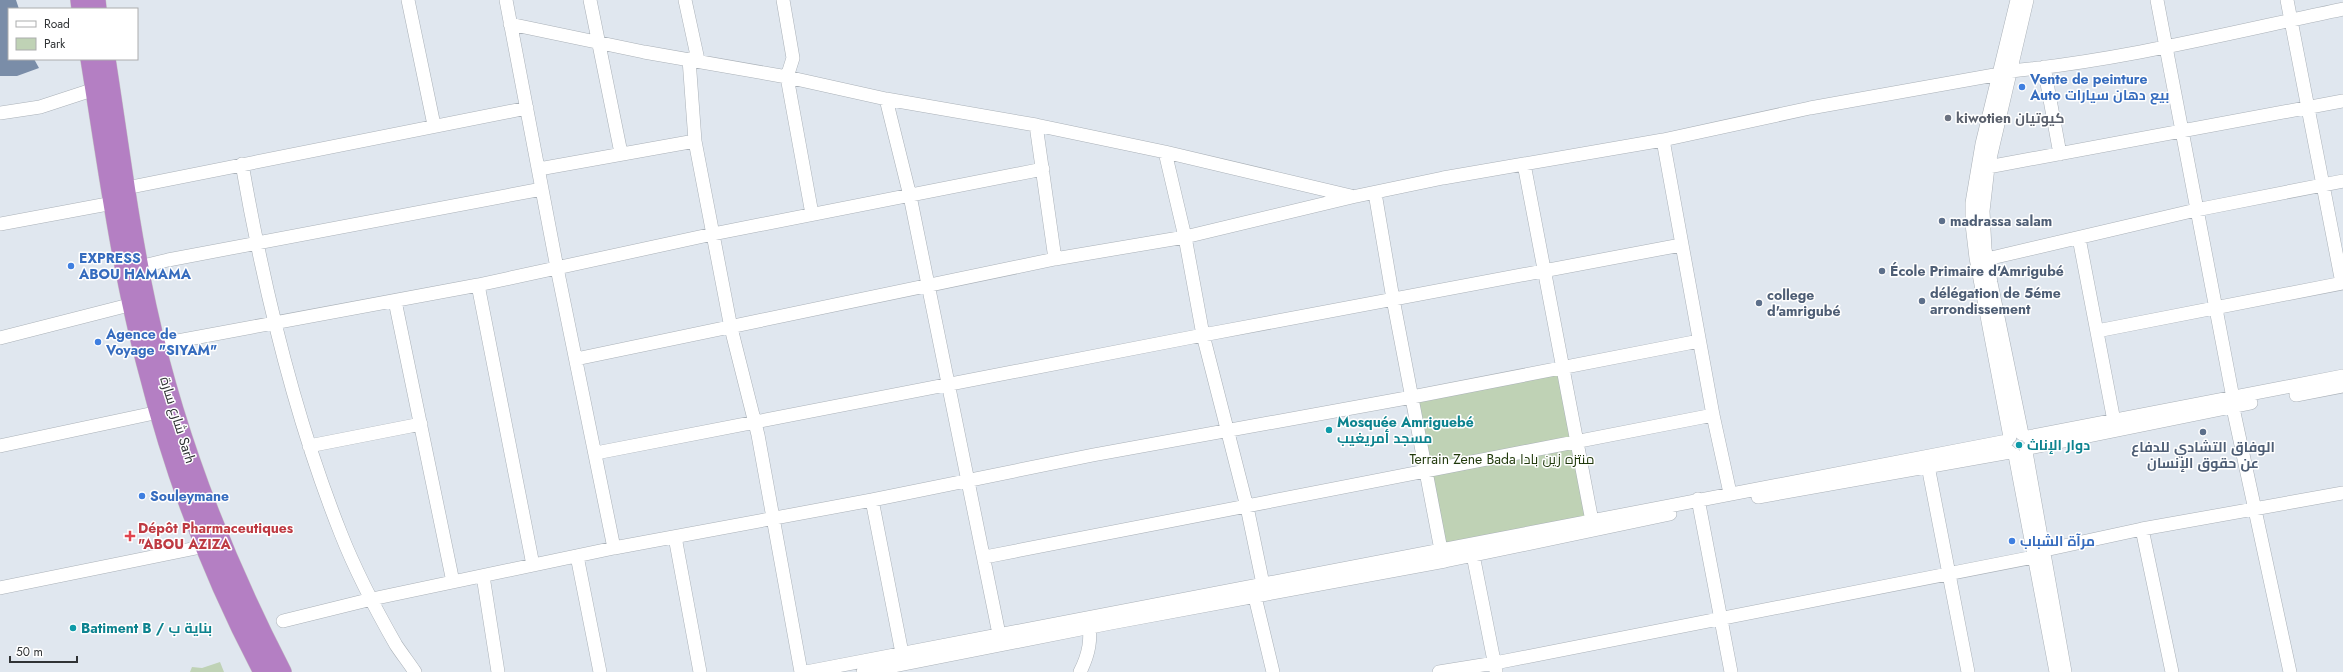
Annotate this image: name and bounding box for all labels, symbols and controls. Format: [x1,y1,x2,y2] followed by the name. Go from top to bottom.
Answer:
[8,8,138,60] legend
[44,15,70,33] text: Road
[44,35,66,53] text: Park
[2029,69,2169,105] place label: Vente de peinture Auto بيع دهان سيارات
[2017,82,2027,92] marker: Vente de peinture Auto بيع دهان سيارات
[1956,108,2064,128] place label: kiwotien كيوتيان
[1943,113,1953,123] marker: kiwotien كيوتيان
[1950,211,2052,231] place label: madrassa salam
[1937,216,1947,226] marker: madrassa salam
[78,248,192,284] place label: EXPRESS ABOU HAMAMA
[66,261,76,271] marker: EXPRESS ABOU HAMAMA
[1890,261,2064,281] place label: École Primaire d'Amrigubé
[1877,266,1887,276] marker: École Primaire d'Amrigubé
[1930,283,2061,319] place label: délégation de 5éme arrondissement
[1767,285,1840,321] place label: college d'amrigubé
[1917,296,1927,306] marker: délégation de 5éme arrondissement
[1754,298,1764,308] marker: college d'amrigubé
[105,324,217,360] place label: Agence de Voyage "SIYAM"
[93,337,103,347] marker: Agence de Voyage "SIYAM"
[155,374,201,466] street label: شارع سارة Sarh
[1337,412,1474,448] place label: Mosquée Amriguebé مسجد أمريغيب
[1324,425,1334,435] marker: Mosquée Amriguebé مسجد أمريغيب
[2198,427,2208,437] marker: الوفاق التشادي للدفاع عن حقوق الإنسان
[2027,435,2090,455] place label: دوار الإناث
[2131,437,2275,473] place label: الوفاق التشادي للدفاع عن حقوق الإنسان
[2014,440,2024,450] marker: دوار الإناث
[1409,449,1595,469] park label: Terrain Zene Bada منتزه زين بادا
[150,486,229,506] place label: Souleymane
[137,491,147,501] marker: Souleymane
[138,518,294,554] place label: Dépôt Pharmaceutiques "ABOU AZIZA
[125,531,135,541] marker: Dépôt Pharmaceutiques "ABOU AZIZA
[2020,531,2095,551] place label: مرآة الشباب
[2007,536,2017,546] marker: مرآة الشباب
[81,618,212,638] place label: Batiment B / بناية ب
[68,623,78,633] marker: Batiment B / بناية ب
[10,638,77,664] scale bar
[16,643,43,661] text: 50 m

